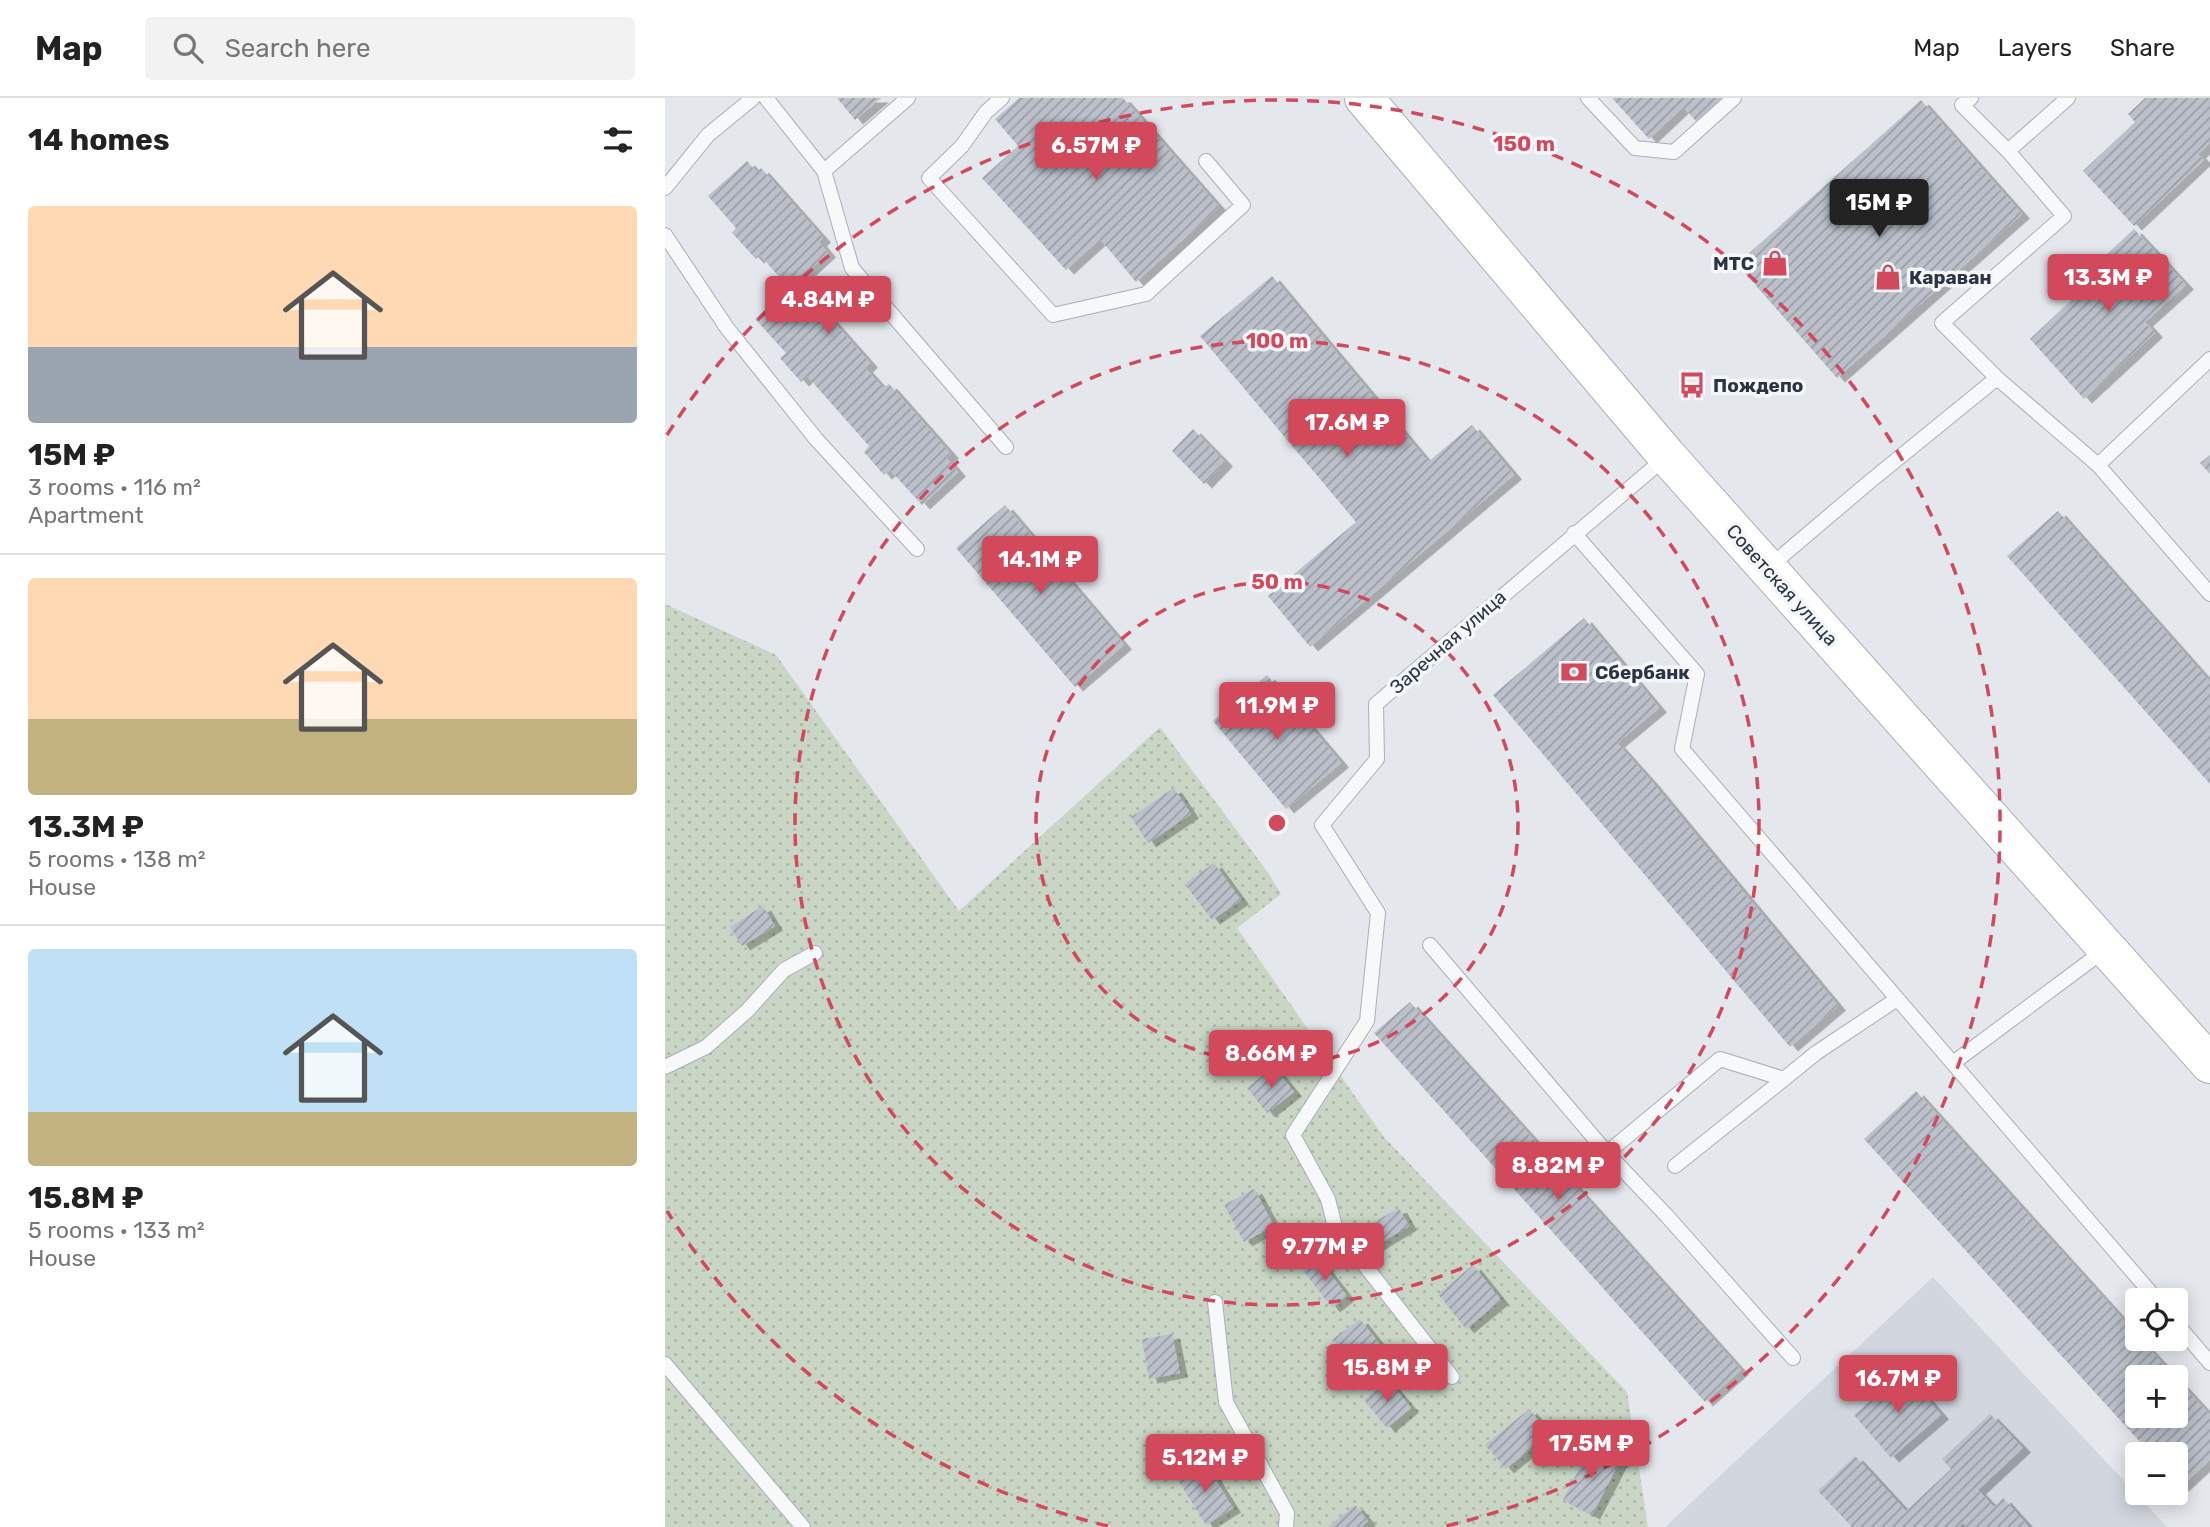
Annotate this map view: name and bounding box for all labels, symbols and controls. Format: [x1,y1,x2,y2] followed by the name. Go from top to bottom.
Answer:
[145,17,635,80] search box
[35,29,103,68] text: Map
[169,29,207,67] icon: search
[225,33,370,64] text: Search here
[1913,34,1960,62] text: Map
[1998,34,2072,62] text: Layers
[2110,34,2175,62] text: Share
[599,121,637,159] icon: filters
[28,122,170,158] text: 14 homes
[1031,122,1161,182] pin: 6.57M ₽
[1051,131,1141,159] text: 6.57M ₽
[1493,131,1555,156] text: 150 m
[1830,180,1928,239] pin: 15M ₽
[1846,188,1912,216] text: 15M ₽
[1760,248,1790,278] shop icon: МТС
[270,252,396,378] icon: home
[1713,252,1754,275] place label: МТС
[2043,254,2173,314] pin: 13.3M ₽
[1873,262,1903,292] shop icon: Караван
[2064,263,2152,291] text: 13.3M ₽
[1909,266,1992,289] place label: Караван
[763,276,893,336] pin: 4.84M ₽
[781,285,875,313] text: 4.84M ₽
[1246,328,1308,353] text: 100 m
[1677,370,1707,400] bus stop icon: Пождепо
[1713,374,1803,397] place label: Пождепо
[1282,400,1412,459] pin: 17.6M ₽
[1304,408,1390,436] text: 17.6M ₽
[28,437,115,473] text: 15M ₽
[28,473,201,501] text: 3 rooms · 116 m²
[28,501,144,529] text: Apartment
[1721,520,1843,650] street label: Советская улица
[975,536,1105,596] pin: 14.1M ₽
[998,545,1082,573] text: 14.1M ₽
[1251,569,1303,594] text: 50 m
[1385,585,1511,699] street label: Заречная улица
[270,624,396,750] icon: home
[1559,657,1589,687] bank icon: Сбербанк
[1595,661,1690,684] place label: Сбербанк
[1212,682,1342,742] pin: 11.9M ₽
[1235,691,1319,719] text: 11.9M ₽
[28,809,144,845] text: 13.3M ₽
[1265,811,1289,835] centre of rings
[28,845,205,873] text: 5 rooms · 138 m²
[28,873,96,901] text: House
[270,995,396,1121] icon: home
[1206,1030,1336,1090] pin: 8.66M ₽
[1225,1039,1317,1067] text: 8.66M ₽
[1493,1142,1623,1202] pin: 8.82M ₽
[1512,1151,1604,1179] text: 8.82M ₽
[28,1180,144,1216] text: 15.8M ₽
[28,1216,205,1244] text: 5 rooms · 133 m²
[1260,1224,1390,1283] pin: 9.77M ₽
[1282,1232,1368,1260] text: 9.77M ₽
[28,1244,96,1272] text: House
[2125,1288,2188,1505] map controls
[2125,1288,2188,1351] button: locate
[1322,1344,1452,1404] pin: 15.8M ₽
[1343,1353,1431,1381] text: 15.8M ₽
[1833,1356,1963,1415] pin: 16.7M ₽
[1855,1364,1941,1392] text: 16.7M ₽
[2125,1365,2188,1428] button: +
[1526,1420,1656,1480] pin: 17.5M ₽
[1548,1429,1634,1457] text: 17.5M ₽
[1140,1434,1270,1494] pin: 5.12M ₽
[2125,1442,2188,1505] button: −
[1162,1443,1248,1471] text: 5.12M ₽

